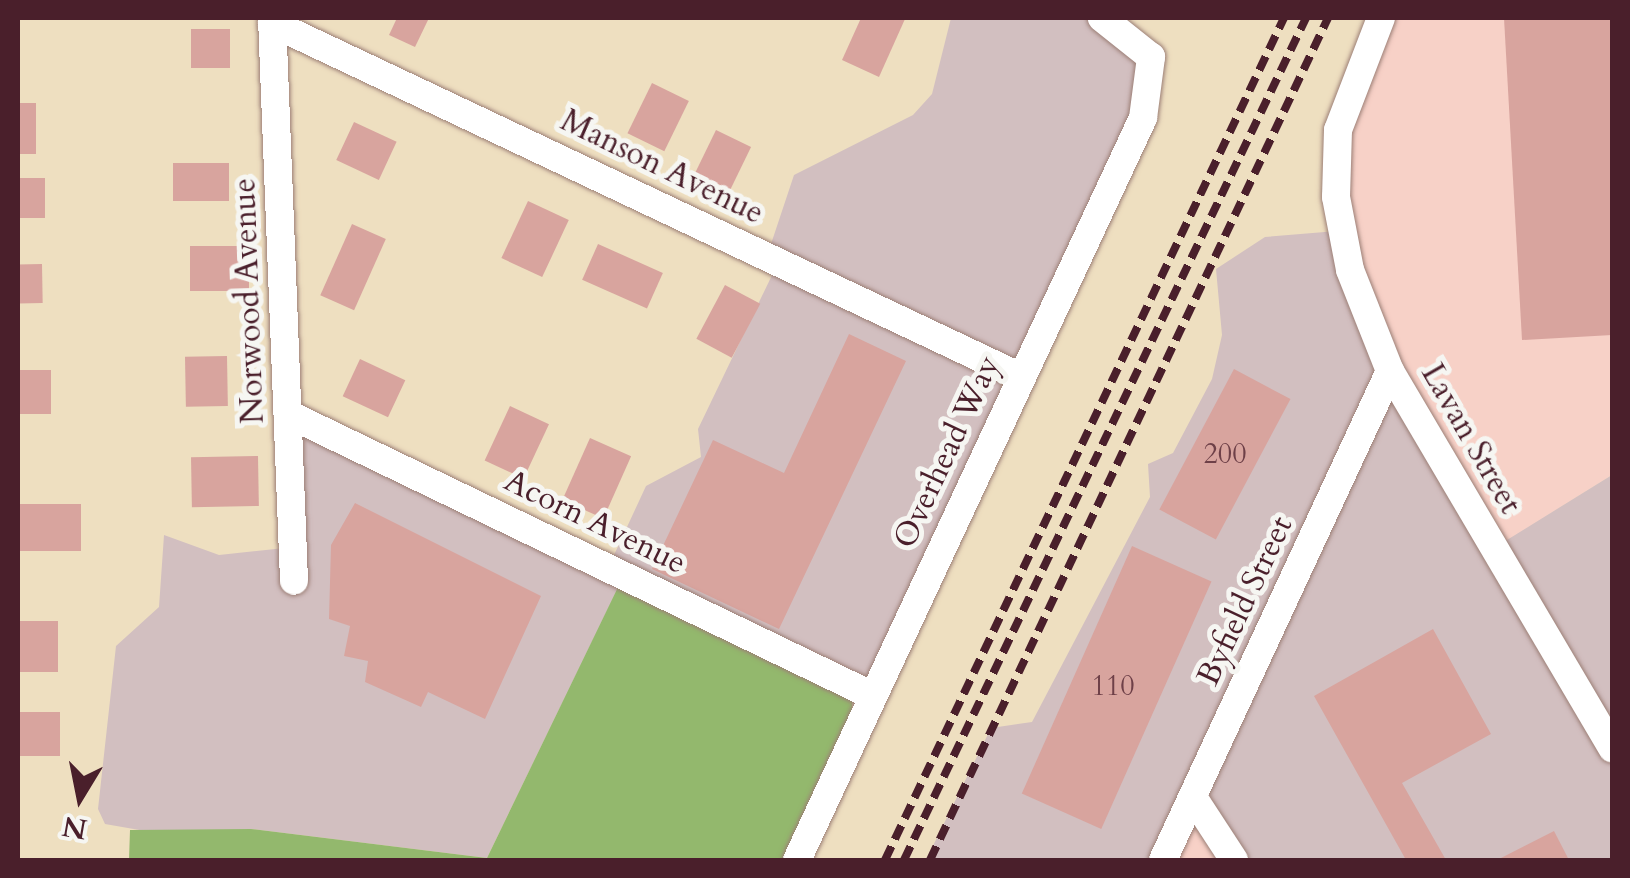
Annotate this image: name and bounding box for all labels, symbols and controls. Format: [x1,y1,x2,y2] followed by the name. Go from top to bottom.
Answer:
[554,101,770,233] street label: Manson Avenue
[226,177,272,425] street label: Norwood Avenue
[886,350,1008,554] street label: Overhead Way
[1413,357,1529,521] street label: Lavan Street
[1203,437,1247,471] house number: 200
[498,462,692,582] street label: Acorn Avenue
[1189,510,1301,692] street label: Byfield Street
[1091,669,1135,703] house number: 110
[30,748,130,848] north arrow
[60,807,90,848] text: N

